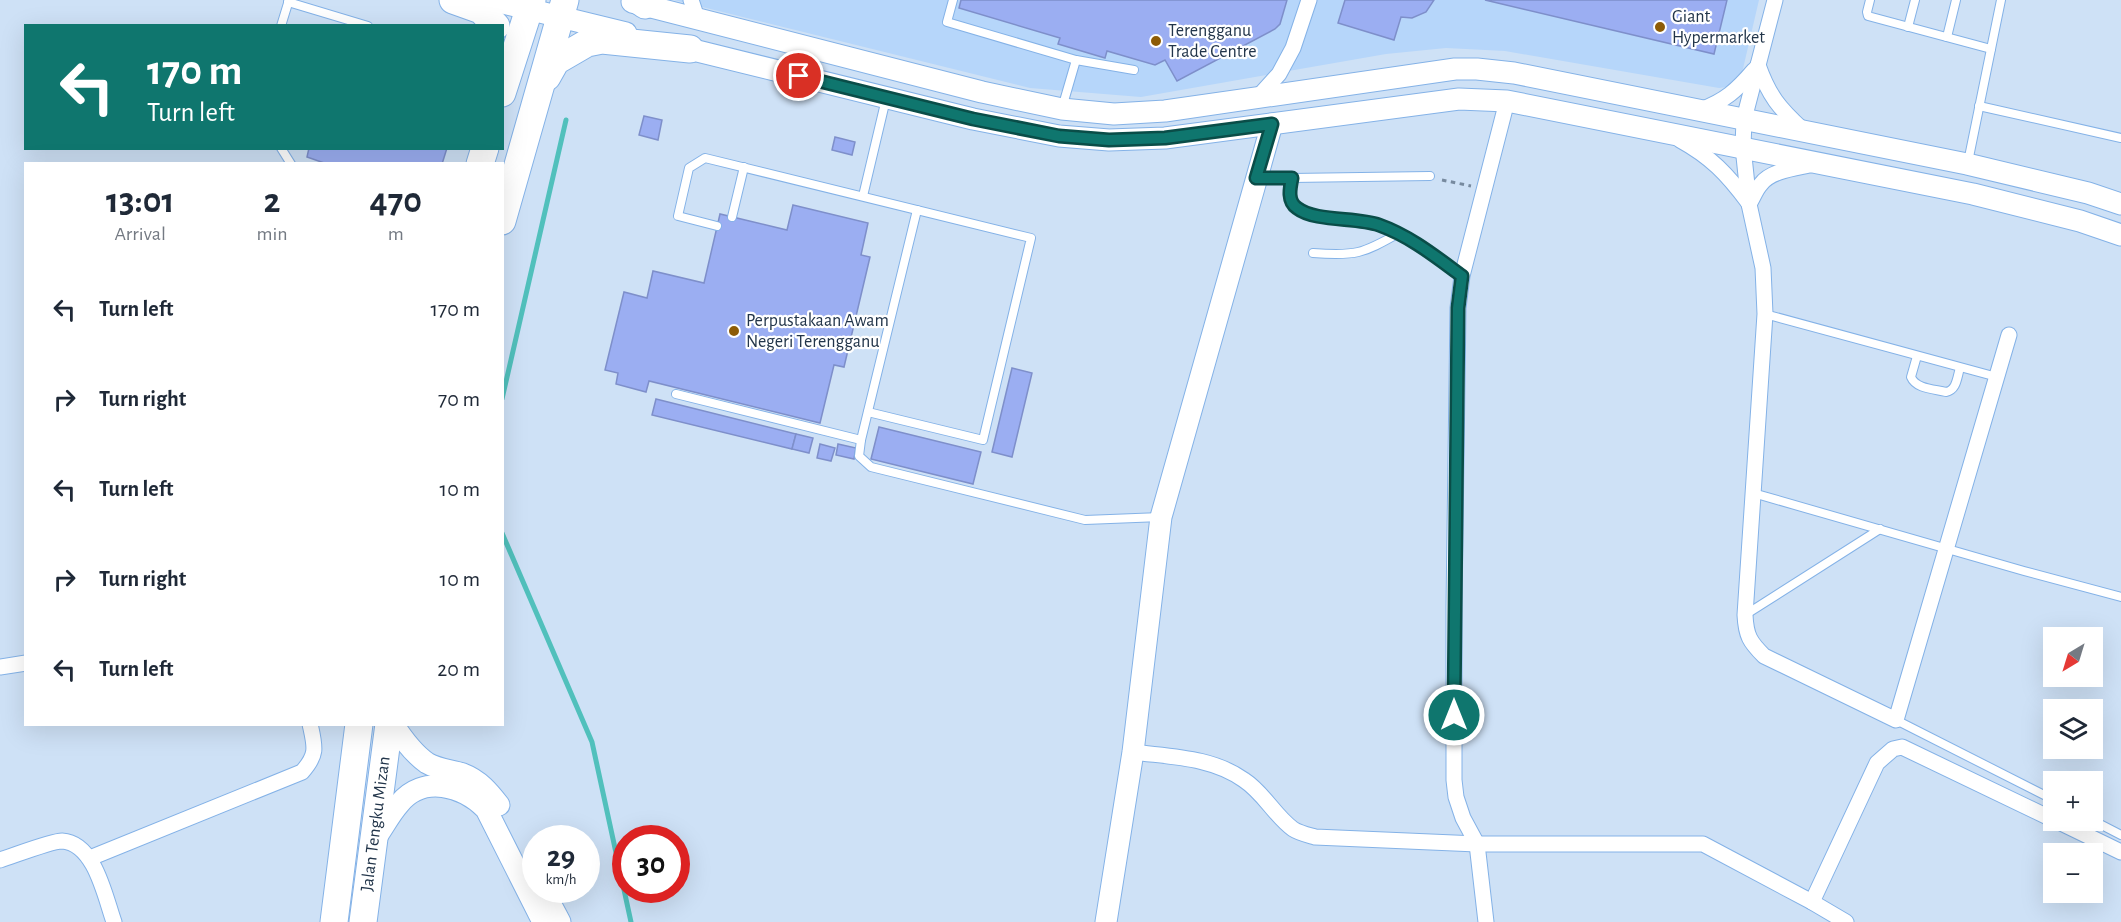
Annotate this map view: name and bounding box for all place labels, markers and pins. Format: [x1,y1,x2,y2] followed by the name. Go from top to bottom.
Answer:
[1672,8,1765,47] place label: Giant Hypermarket
[1653,20,1667,34] marker: Giant Hypermarket
[1168,22,1257,61] place label: Terengganu Trade Centre
[1149,34,1163,48] marker: Terengganu Trade Centre
[773,50,824,101] pin
[746,312,889,351] place label: Perpustakaan Awam Negeri Terengganu
[727,324,741,338] marker: Perpustakaan Awam Negeri Terengganu

